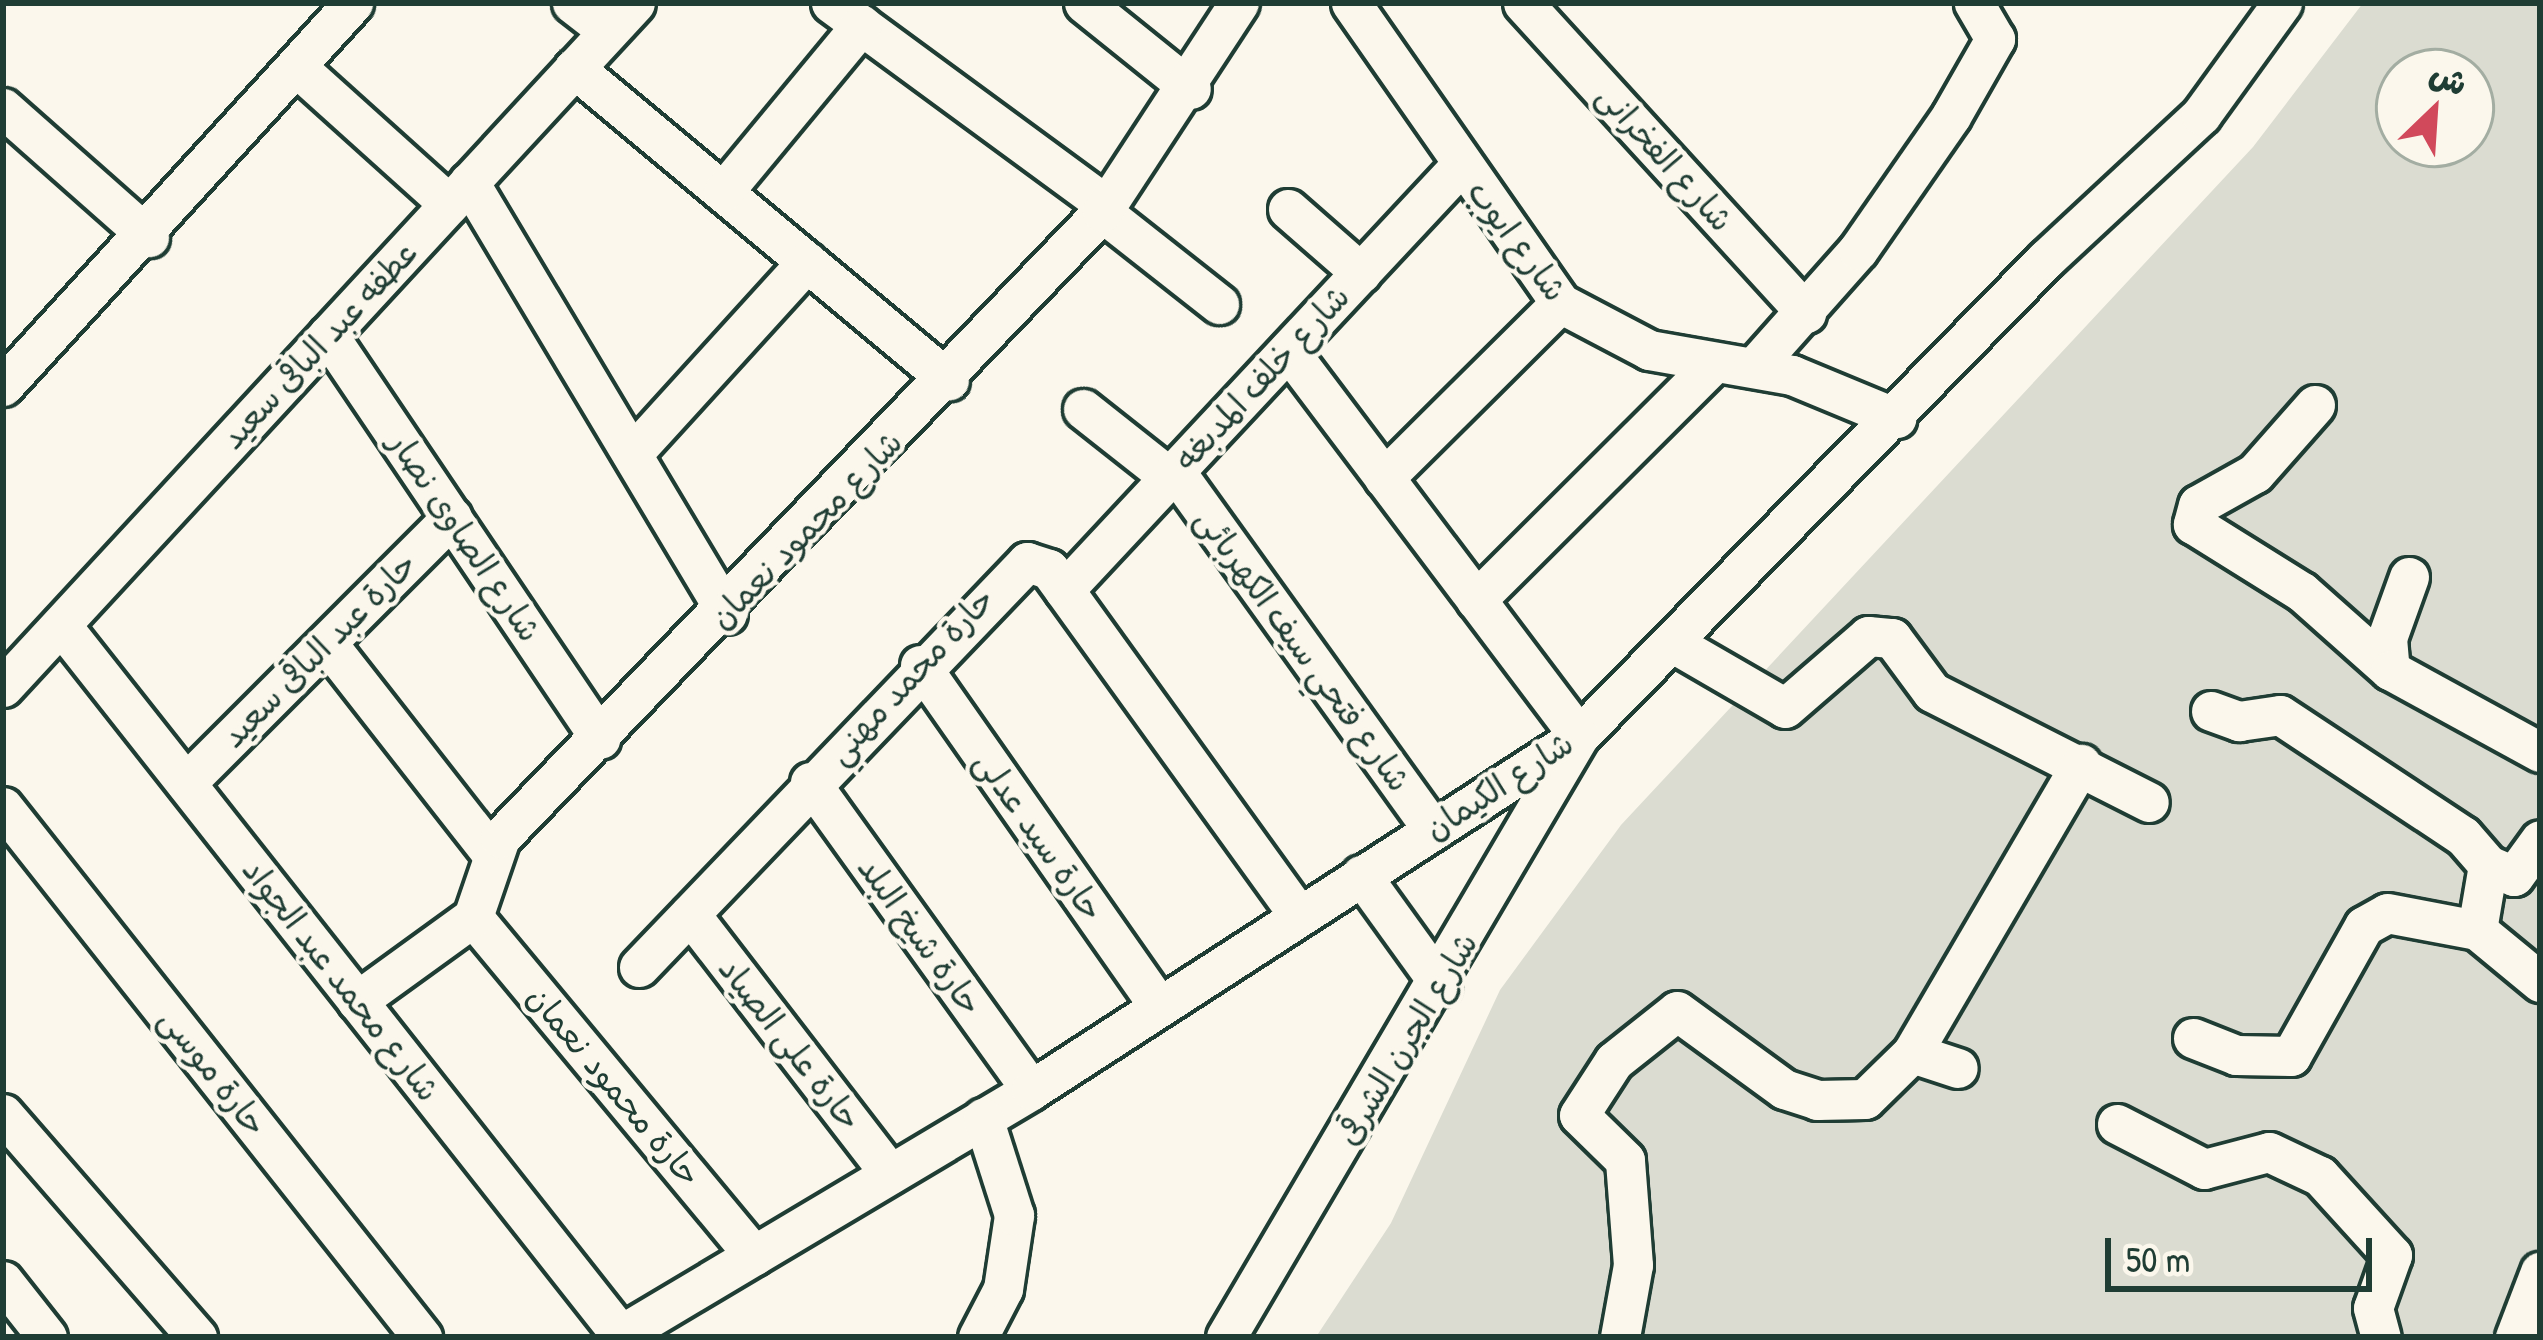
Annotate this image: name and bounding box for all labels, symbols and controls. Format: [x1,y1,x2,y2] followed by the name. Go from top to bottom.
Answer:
[2375,48,2495,168] north arrow
[2423,50,2475,106] text: ش
[1589,76,1741,240] street label: شارع الفخرانى
[1459,173,1575,309] street label: شارع ايوب
[213,233,425,457] street label: عطفه عبد الباقى سعيد
[1166,277,1358,479] street label: شارع خلف المدبغه
[701,423,911,637] street label: شارع محمود نعمان
[380,425,550,649] street label: شارع الصاوى نصار
[1187,501,1419,799] street label: شارع فتحي سيف الكهربائى
[213,544,425,756] street label: حارة عبد الباقى سعيد
[819,580,1003,772] street label: حارة محمد مهني
[1417,723,1581,849] street label: شارع الكيمان
[966,744,1112,928] street label: حارة سيد عدلى
[849,849,991,1023] street label: حارة شيخ البلد
[234,851,448,1109] street label: شارع محمد عبد الجواد
[1328,925,1486,1153] street label: شارع الجرن الشرقى
[710,950,870,1138] street label: حارة على الصياد
[519,978,709,1194] street label: حارة محمود نعمان
[151,1000,275,1144] street label: حارة موسى
[2111,1214,2378,1288] scale bar
[2126,1234,2190,1283] text: 50 m

